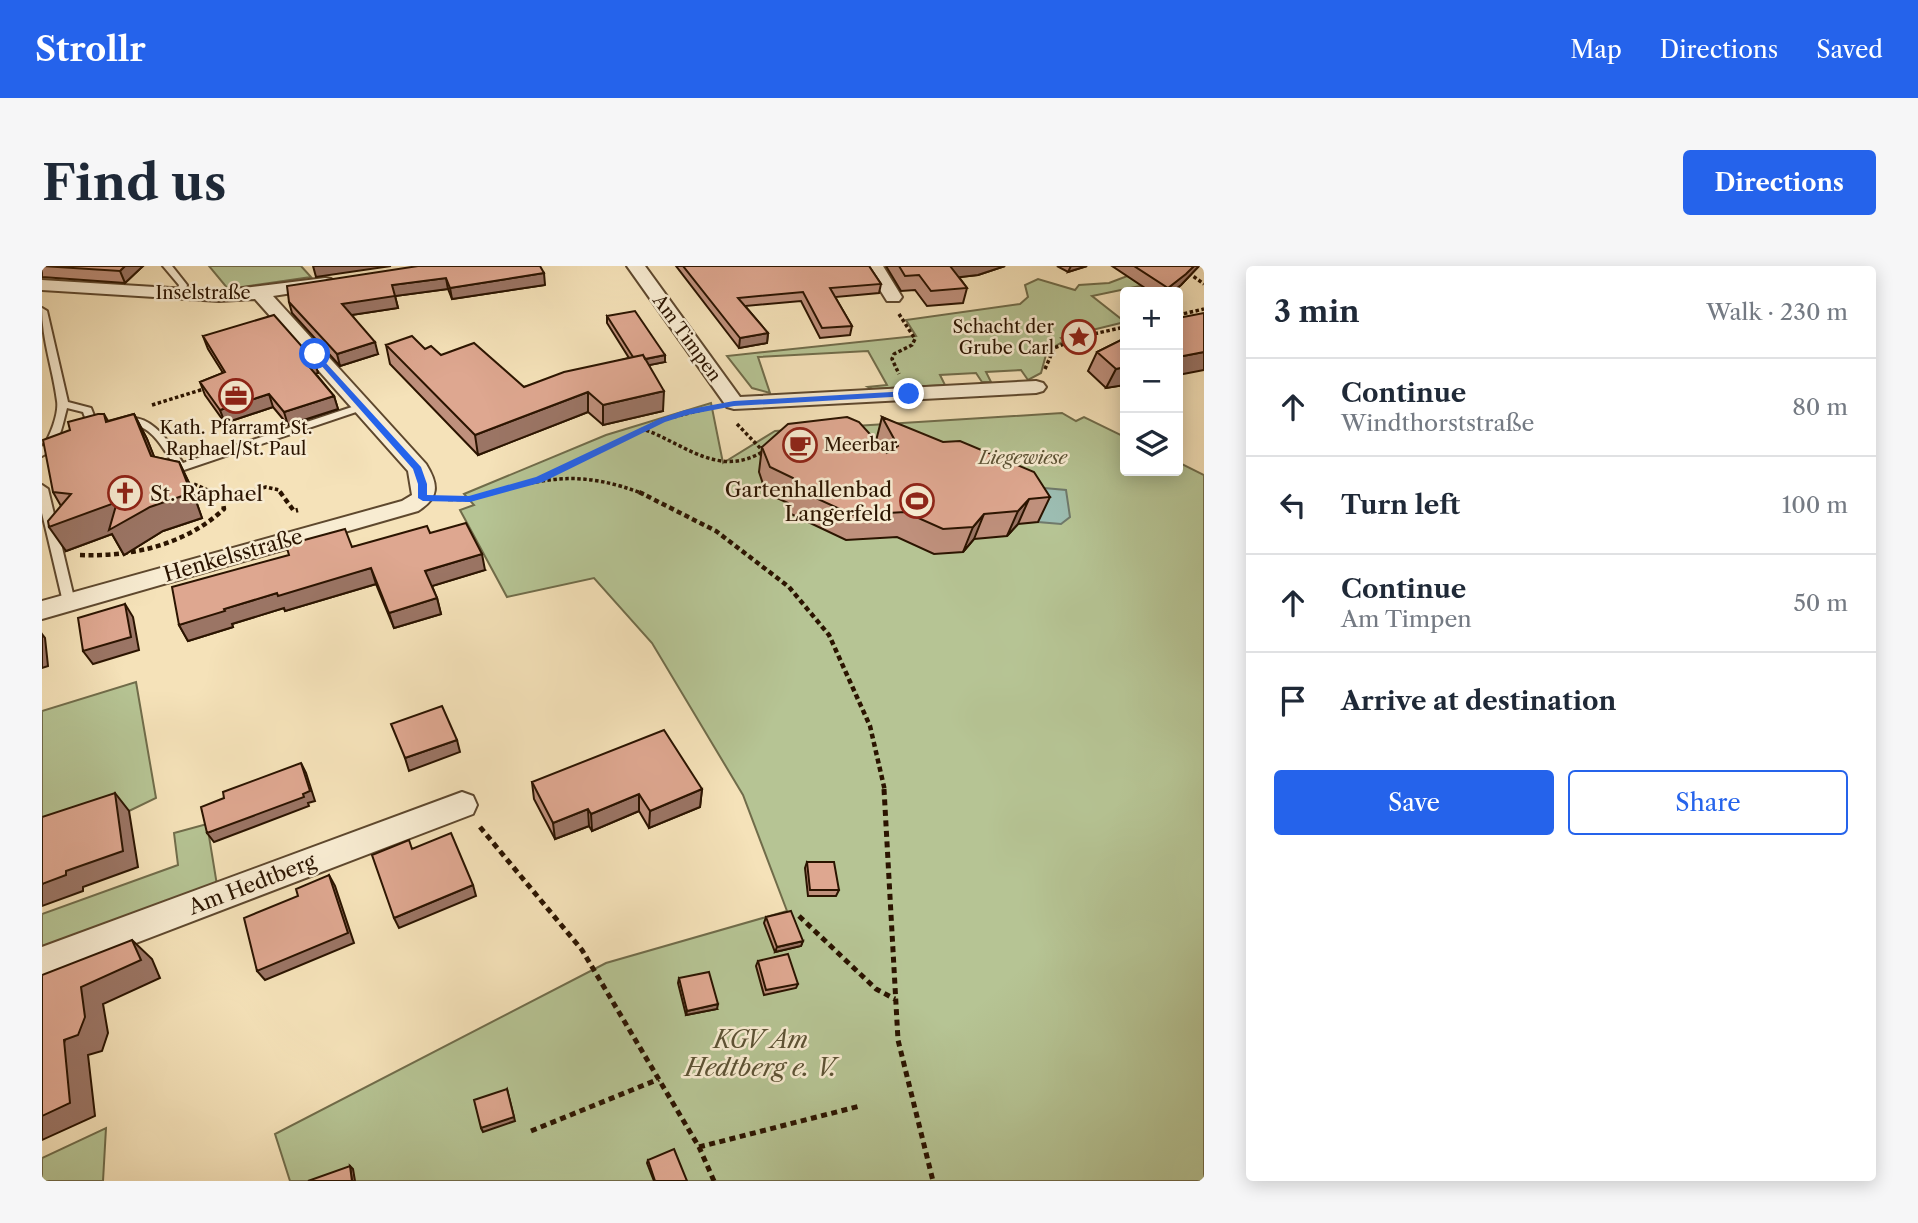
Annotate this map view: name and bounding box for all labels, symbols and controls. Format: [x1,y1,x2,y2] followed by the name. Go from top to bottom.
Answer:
[35,29,146,70] text: Strollr
[1570,35,1622,64] text: Map
[1660,35,1778,64] text: Directions
[1816,35,1883,64] text: Saved
[1683,150,1876,215] button: Directions
[42,152,226,213] text: Find us
[156,282,251,304] street label: Inselstraße
[1120,287,1183,476] map controls
[1120,287,1183,350] button: +
[647,289,726,386] street label: Am Timpen
[1274,293,1360,330] text: 3 min
[1706,298,1848,326] text: Walk · 230 m
[953,316,1054,359] place label: Schacht der Grube Carl
[1060,318,1098,356] place icon: Schacht der Grube Carl
[299,338,330,369] route start
[1120,350,1183,413] button: −
[217,377,255,415] office icon: Kath. Pfarramt St. Raphael/St. Paul
[1341,377,1466,409] text: Continue
[893,378,924,409] route end
[1274,388,1312,426] icon: ahead
[1792,393,1848,421] text: 80 m
[1341,409,1534,437] text: Windthorststraße
[1120,413,1183,476] button: layers
[160,417,312,460] place label: Kath. Pfarramt St. Raphael/St. Paul
[781,426,819,464] cafe icon: Meerbar
[824,434,898,456] place label: Meerbar
[977,447,1068,469] park label: Liegewiese
[106,474,144,512] church icon: St. Raphael
[725,477,892,526] place label: Gartenhallenbad Langerfeld
[150,481,263,506] place label: St. Raphael
[898,482,936,520] sports icon: Gartenhallenbad Langerfeld
[1274,486,1312,524] icon: left
[1341,489,1460,521] text: Turn left
[1782,491,1848,519] text: 100 m
[161,523,305,587] street label: Henkelsstraße
[1341,573,1466,605] text: Continue
[1274,584,1312,622] icon: ahead
[1793,589,1848,617] text: 50 m
[1341,605,1472,633] text: Am Timpen
[1274,682,1312,720] icon: arrive
[1341,685,1616,717] text: Arrive at destination
[1274,770,1554,835] button: Save
[1568,770,1848,835] button: Share
[184,848,320,920] street label: Am Hedtberg
[683,1025,840,1082] park label: KGV Am Hedtberg e. V.

